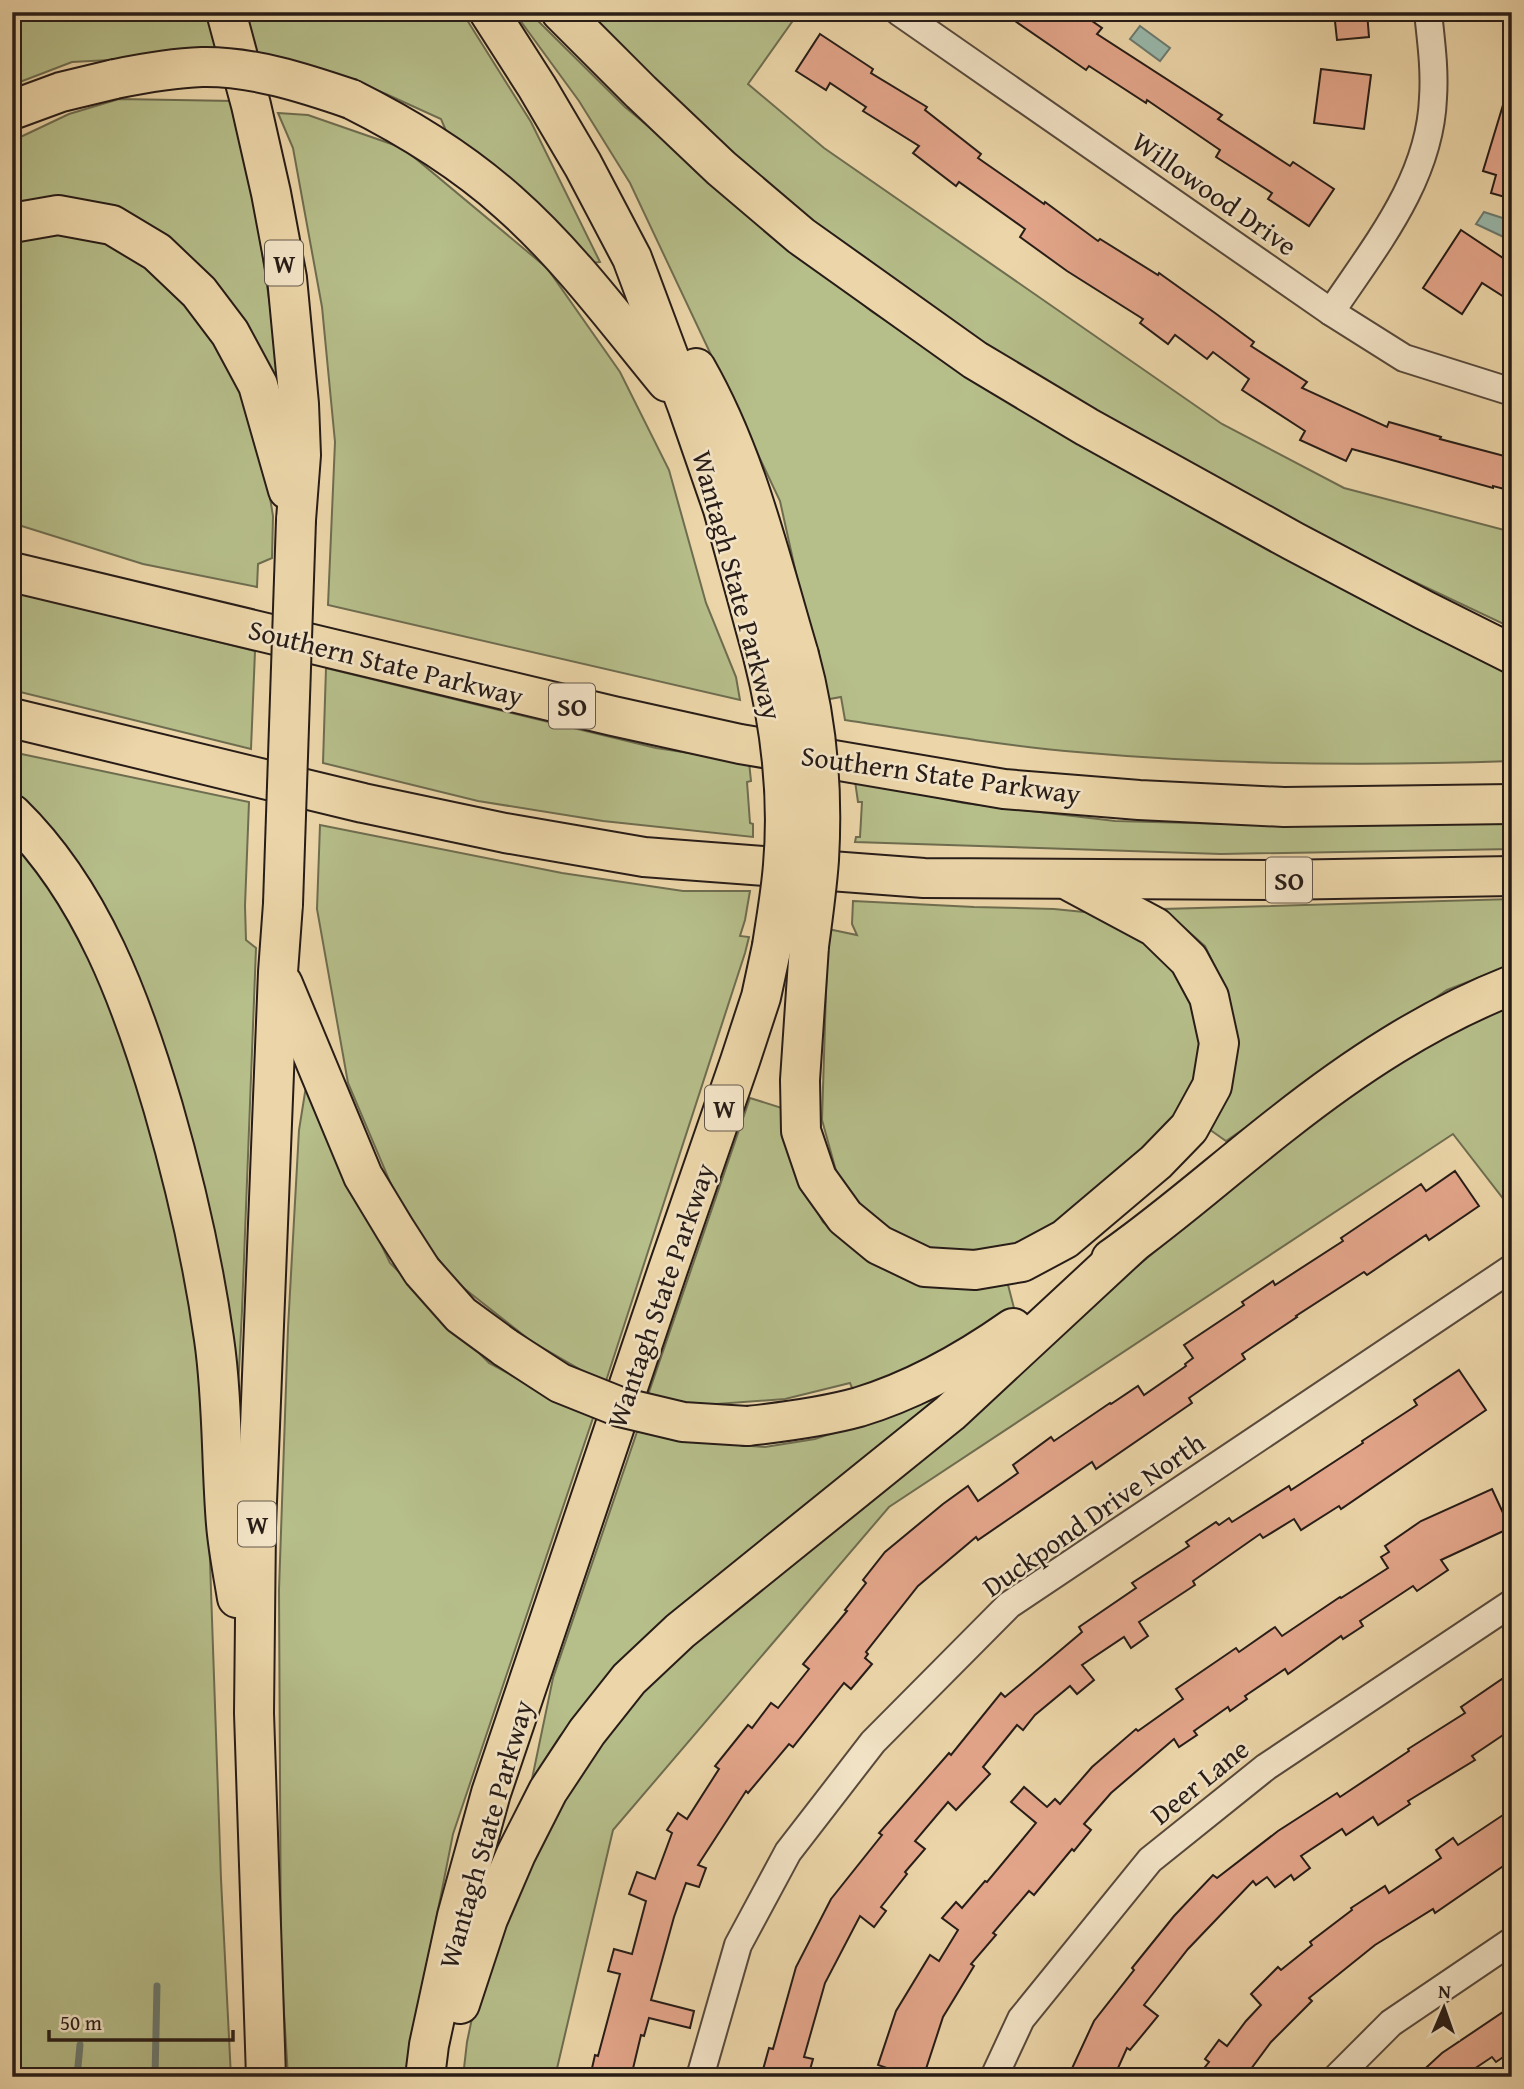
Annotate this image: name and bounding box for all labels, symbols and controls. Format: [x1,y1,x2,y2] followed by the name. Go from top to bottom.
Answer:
[1124,121,1306,265] street label: Willowood Drive
[265,240,303,286] road number: W
[682,446,794,724] street label: Wantagh State Parkway
[244,608,528,716] street label: Southern State Parkway
[549,684,595,728] road number: SO
[799,734,1084,814] street label: Southern State Parkway
[1266,858,1312,902] road number: SO
[705,1086,743,1130] road number: W
[595,1157,725,1433] street label: Wantagh State Parkway
[973,1422,1213,1606] street label: Duckpond Drive North
[238,1502,276,1546] road number: W
[427,1695,543,1973] street label: Wantagh State Parkway
[1141,1728,1257,1834] street label: Deer Lane
[1408,1974,1478,2044] north arrow
[1438,1977,1452,2005] text: N
[49,1998,233,2042] scale bar
[60,2007,102,2038] text: 50 m

